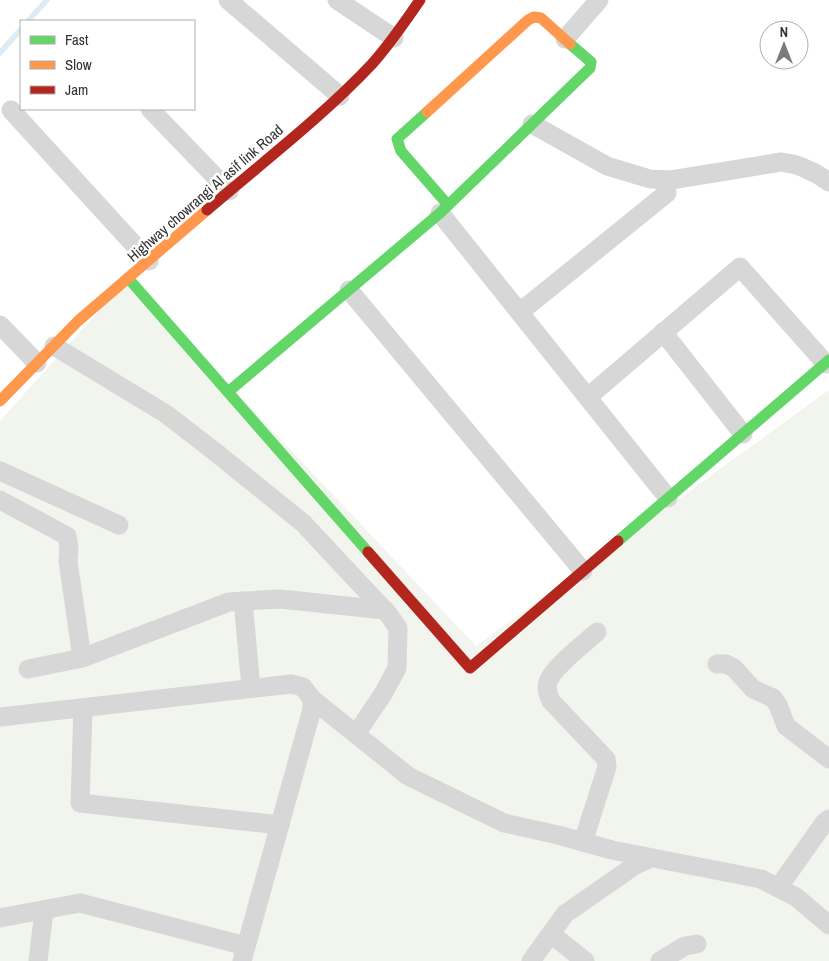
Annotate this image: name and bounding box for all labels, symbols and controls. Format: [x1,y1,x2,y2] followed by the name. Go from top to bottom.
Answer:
[20,20,195,110] legend
[759,20,809,70] north arrow
[780,23,788,41] text: N
[65,29,89,50] text: Fast
[65,54,92,75] text: Slow
[65,79,88,100] text: Jam
[123,119,287,267] street label: Highway chowrangi Al asif link Road

